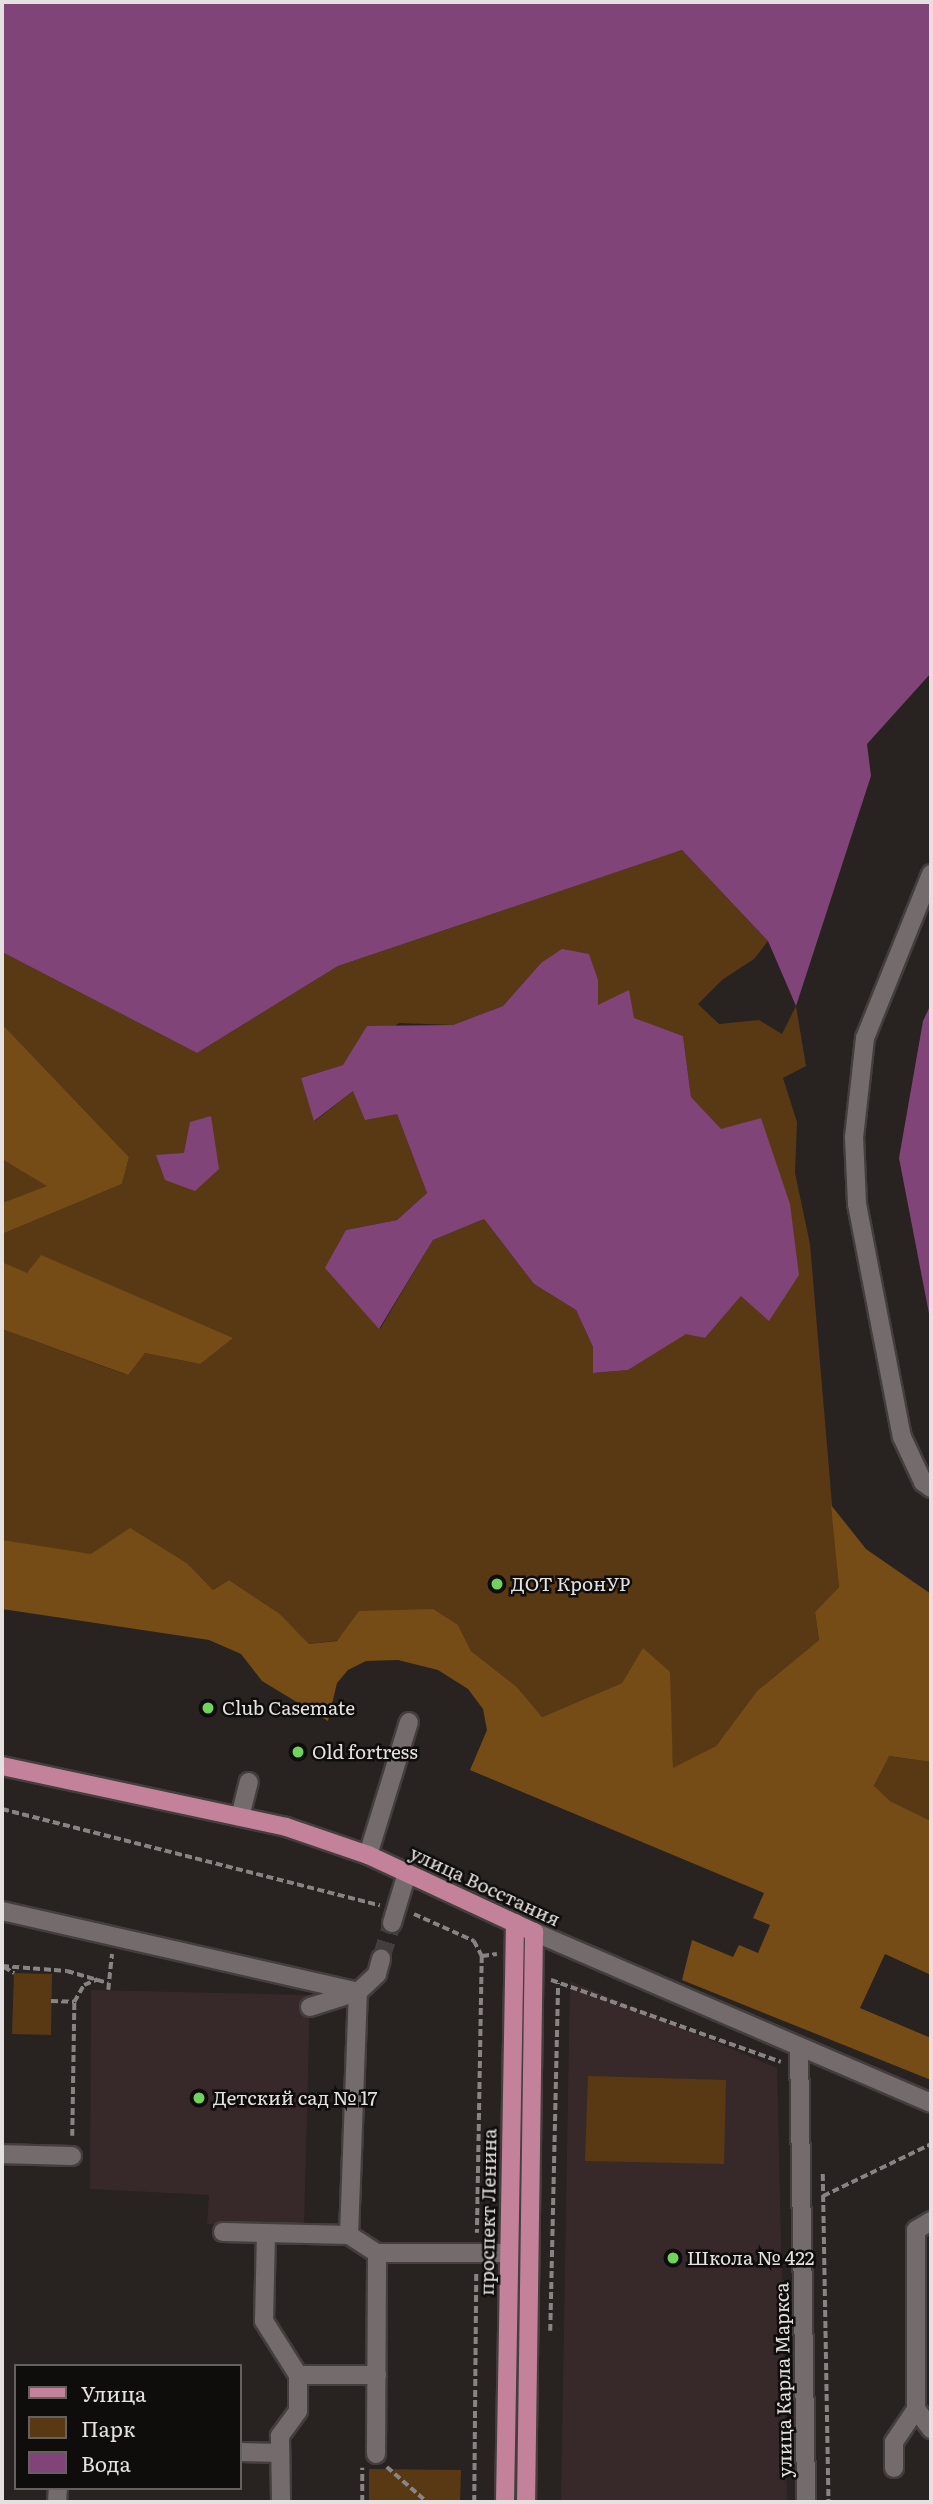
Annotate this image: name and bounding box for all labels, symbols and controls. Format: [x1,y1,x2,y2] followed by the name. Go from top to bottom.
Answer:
[511,1573,630,1595] place label: ДОТ КронУР
[489,1576,505,1592] marker: ДОТ КронУР
[222,1697,355,1719] place label: Club Casemate
[200,1700,216,1716] marker: Club Casemate
[312,1741,418,1763] place label: Old fortress
[290,1744,306,1760] marker: Old fortress
[406,1841,564,1931] street label: улица Восстания
[213,2087,377,2109] place label: Детский сад № 17
[191,2090,207,2106] marker: Детский сад № 17
[475,2128,501,2296] street label: проспект Ленина
[687,2247,814,2269] place label: Школа № 422
[665,2250,681,2266] marker: Школа № 422
[770,2282,796,2478] street label: улица Карла Маркса
[14,2364,242,2490] legend
[81,2377,146,2408] text: Улица
[81,2412,135,2443] text: Парк
[81,2447,131,2478] text: Вода

